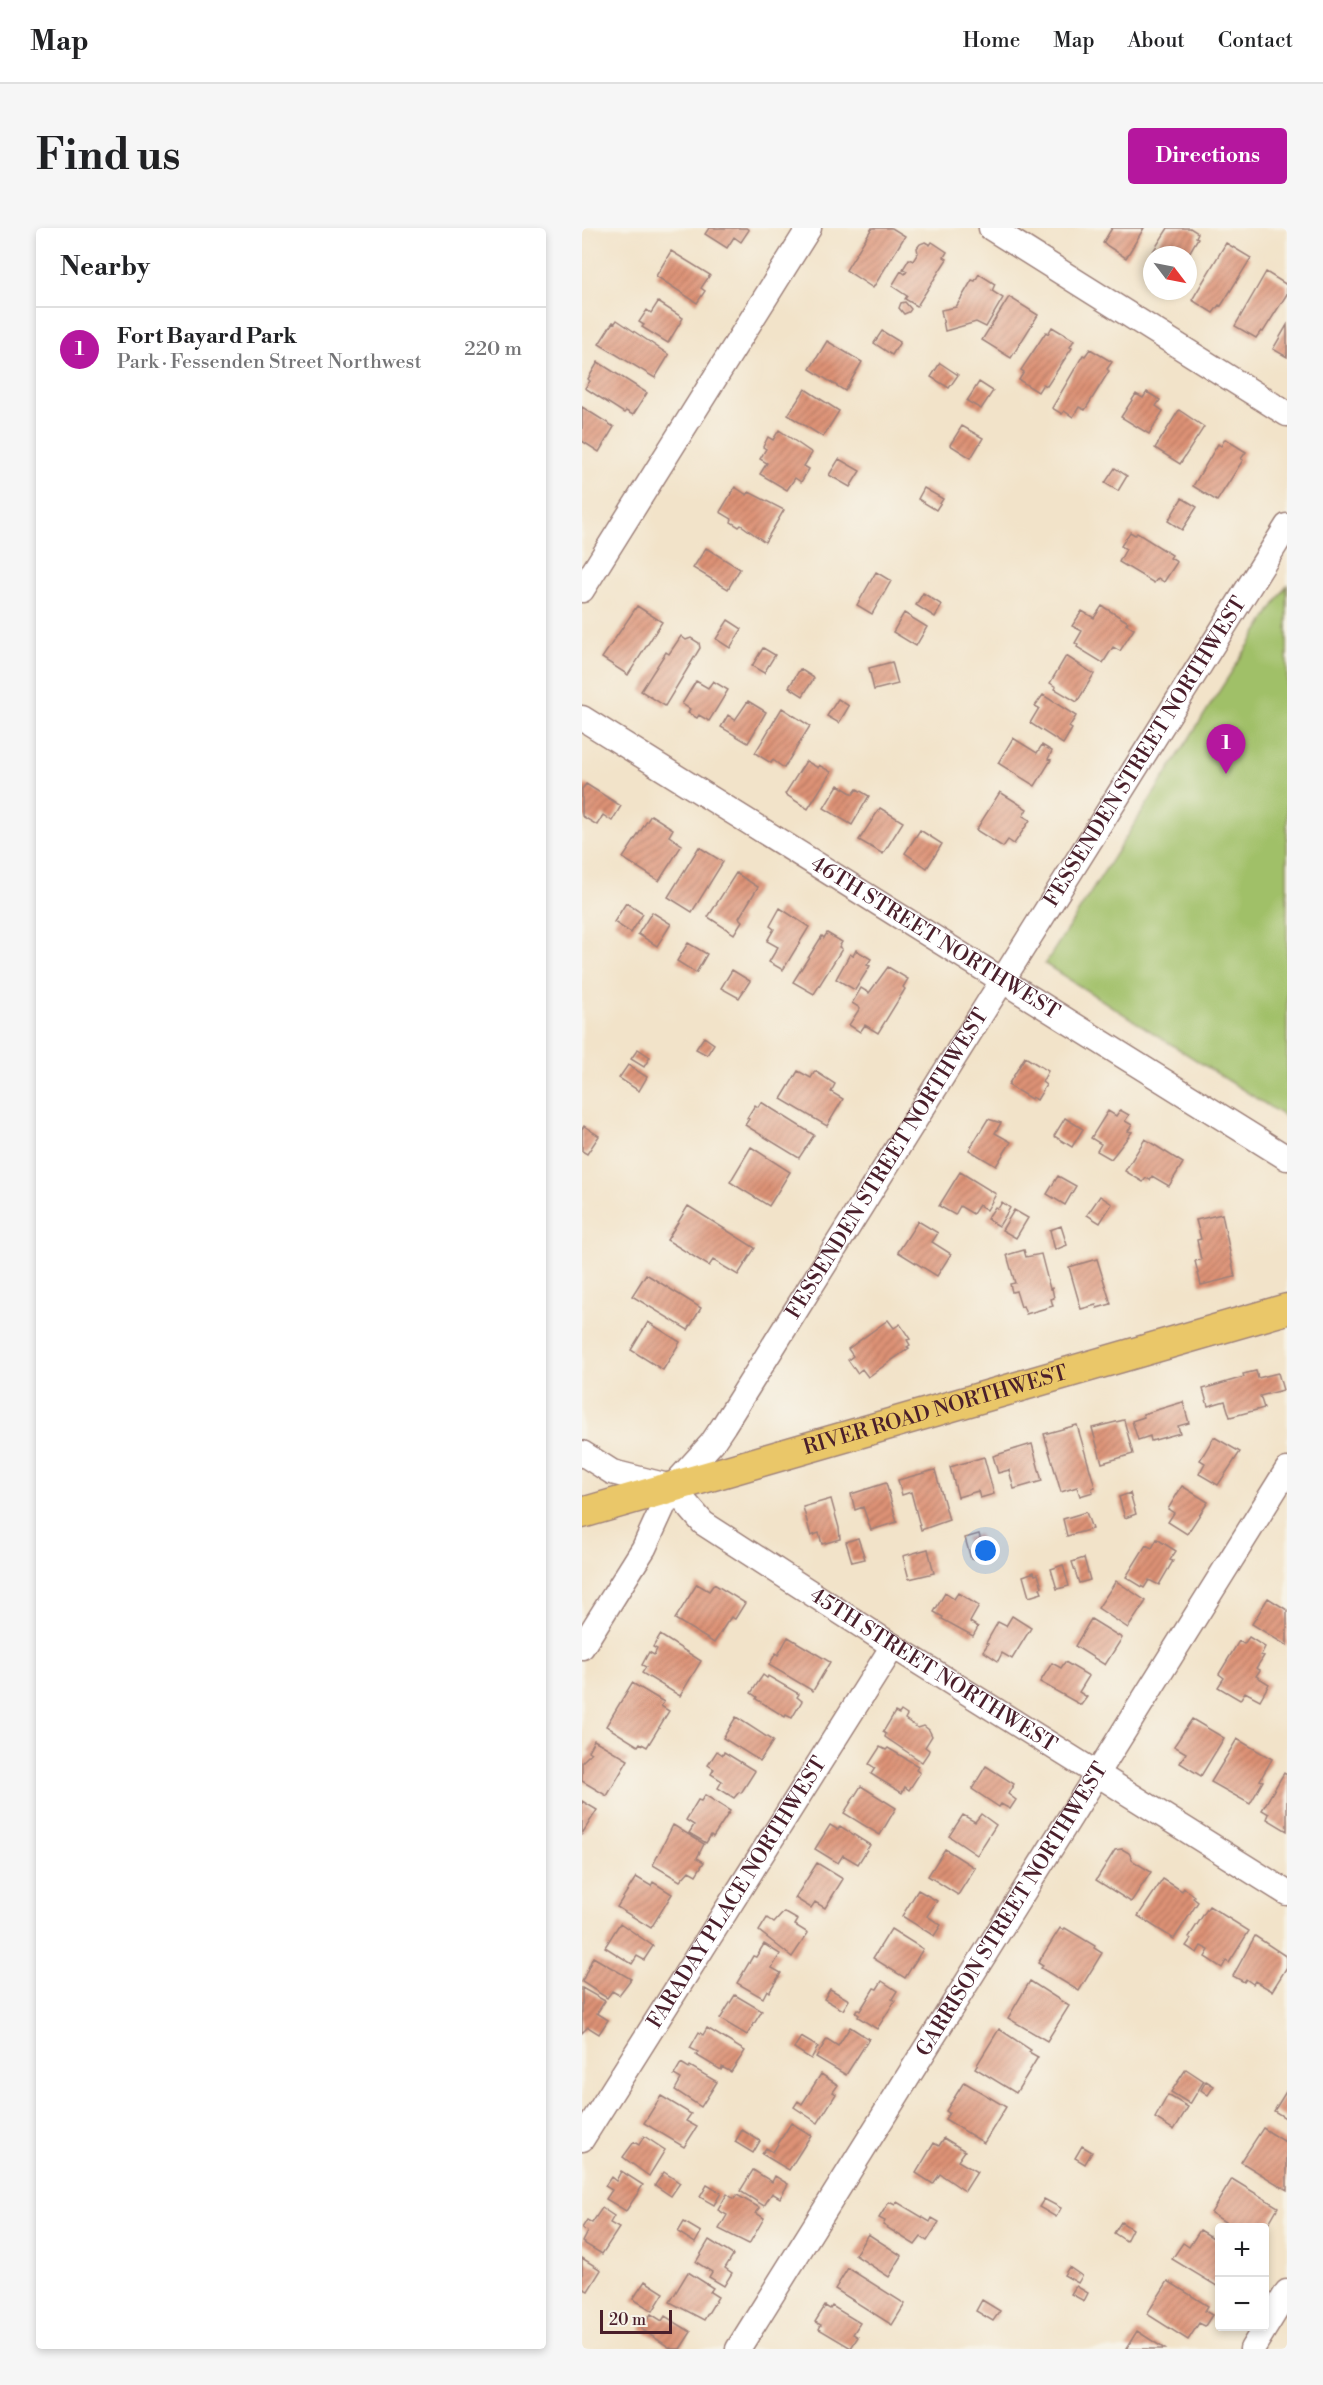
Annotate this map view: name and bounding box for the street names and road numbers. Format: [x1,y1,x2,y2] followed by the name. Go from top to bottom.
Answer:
[1039,592,1252,912] street label: FESSENDEN STREET NORTHWEST
[806,851,1064,1026] street label: 46TH STREET NORTHWEST
[781,1004,994,1324] street label: FESSENDEN STREET NORTHWEST
[800,1360,1071,1461] street label: RIVER ROAD NORTHWEST
[805,1582,1061,1758] street label: 45TH STREET NORTHWEST
[642,1752,833,2034] street label: FARADAY PLACE NORTHWEST
[911,1758,1114,2061] street label: GARRISON STREET NORTHWEST

